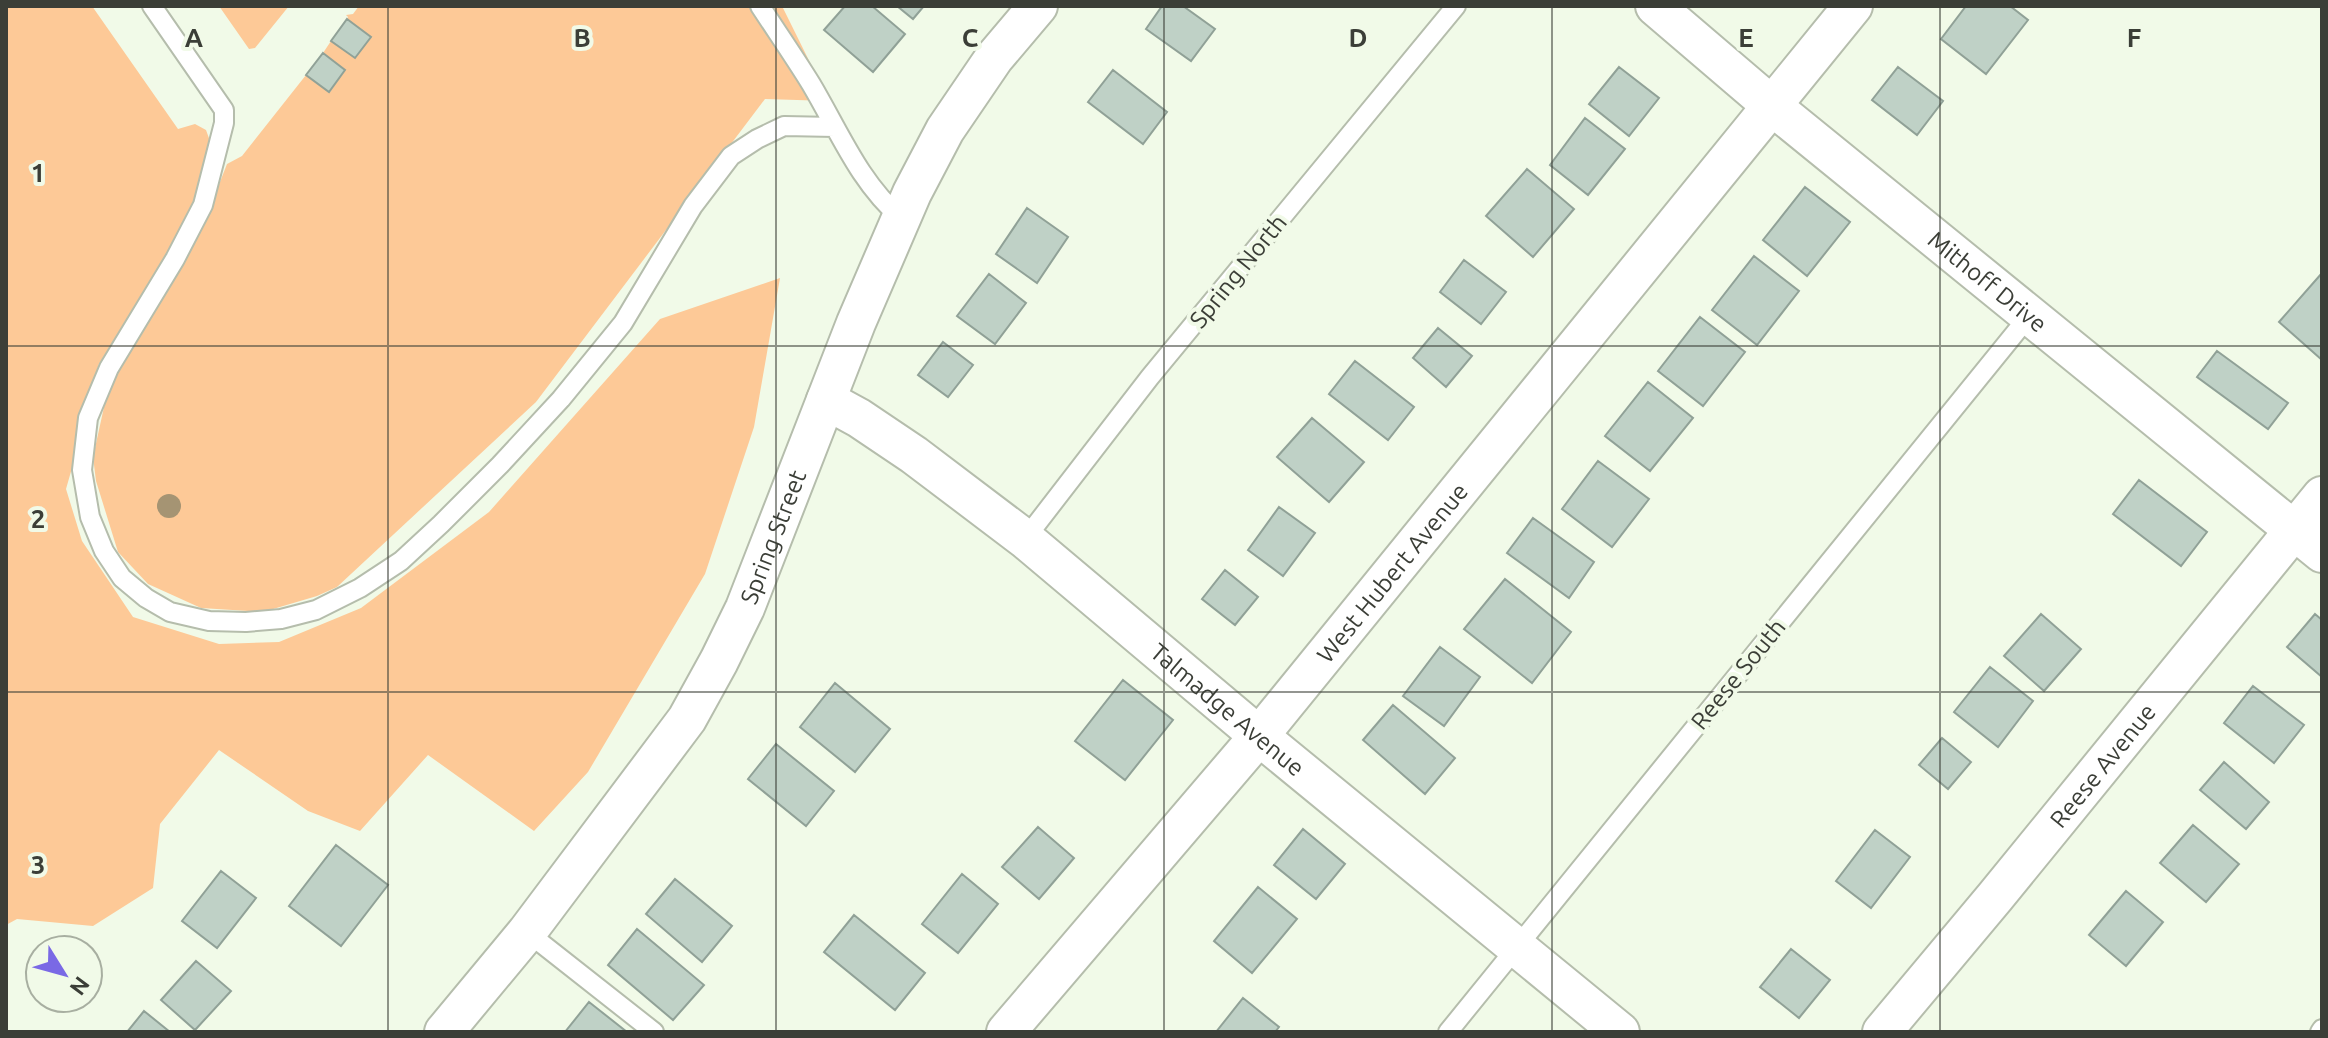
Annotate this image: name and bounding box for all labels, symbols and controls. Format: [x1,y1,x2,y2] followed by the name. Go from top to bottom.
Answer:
[185,23,204,52] text: A
[573,23,591,52] text: B
[962,23,979,52] text: C
[1349,23,1367,52] text: D
[1738,23,1754,52] text: E
[2127,23,2141,52] text: F
[31,158,45,187] text: 1
[1184,209,1292,333] street label: Spring North
[1923,225,2052,337] street label: Mithoff Drive
[734,465,811,608] street label: Spring Street
[1311,478,1473,668] street label: West Hubert Avenue
[31,504,45,533] text: 2
[1685,613,1791,735] street label: Reese South
[1146,638,1310,781] street label: Talmadge Avenue
[2044,698,2161,833] street label: Reese Avenue
[31,850,45,879] text: 3
[24,934,104,1014] north arrow
[65,972,95,1000] text: N

